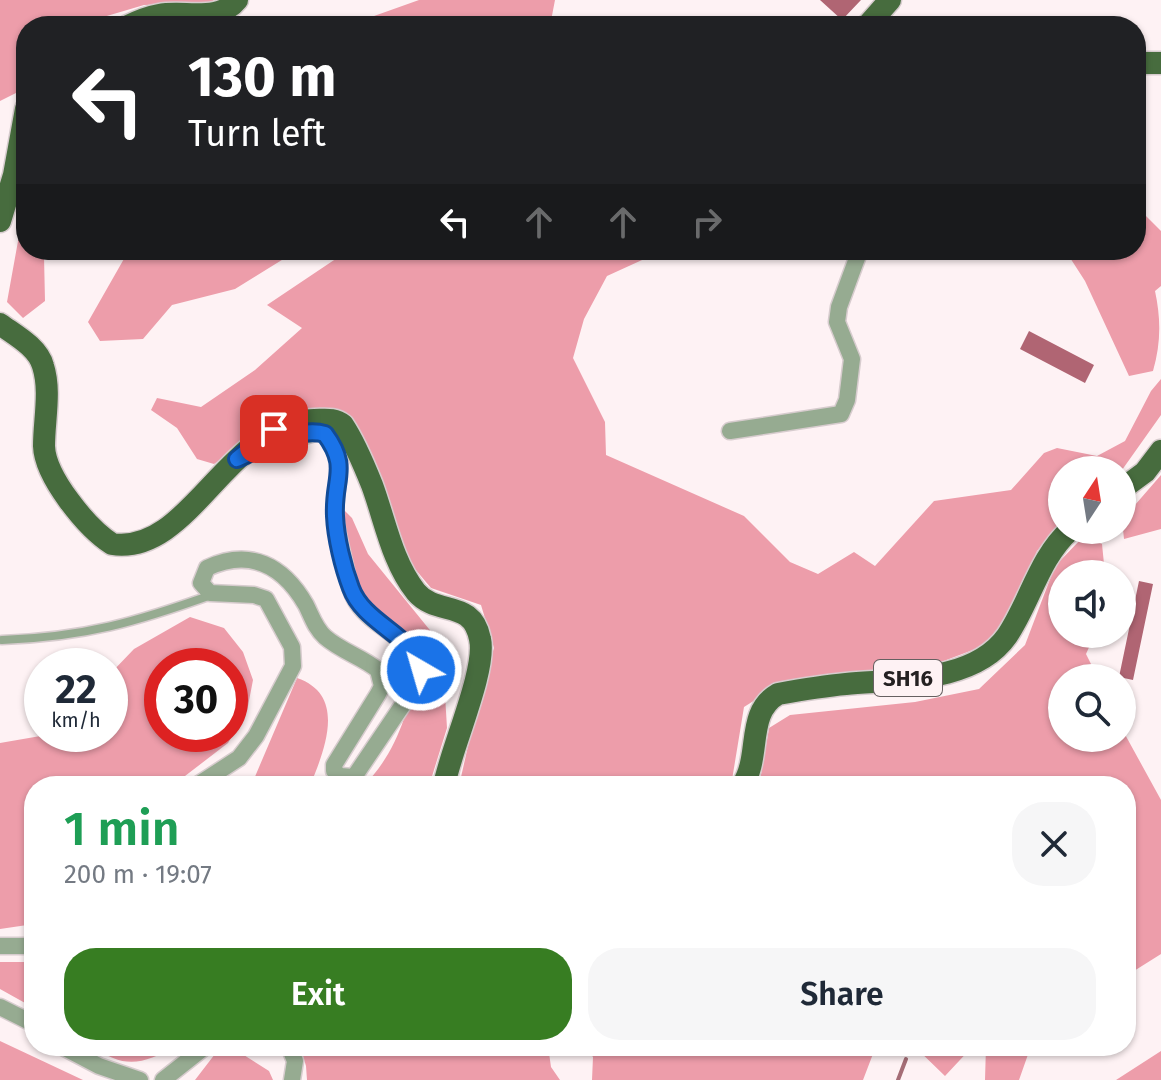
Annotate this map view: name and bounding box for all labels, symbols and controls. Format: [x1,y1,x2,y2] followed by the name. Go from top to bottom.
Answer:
[188,44,336,111] text: 130 m
[56,48,160,152] icon: left
[188,112,326,156] text: Turn left
[433,200,477,244] icon: left
[517,200,561,244] icon: ahead
[601,200,645,244] icon: ahead
[685,200,729,244] icon: right
[240,395,308,463] pin
[252,407,296,451] icon: arrive
[1048,456,1136,544] north arrow
[1048,456,1136,752] map controls
[1048,560,1136,648] button: sound
[379,628,463,712] position arrow
[144,648,248,752] speed limit sign: 30
[874,660,942,696] road number: SH16
[1048,664,1136,752] button: search
[55,666,97,714] text: 22
[51,708,101,732] text: km/h
[64,800,180,858] text: 1 min
[1012,802,1096,886] button: close
[64,859,212,890] text: 200 m · 19:07
[64,948,572,1040] button: Exit
[588,948,1096,1040] button: Share

